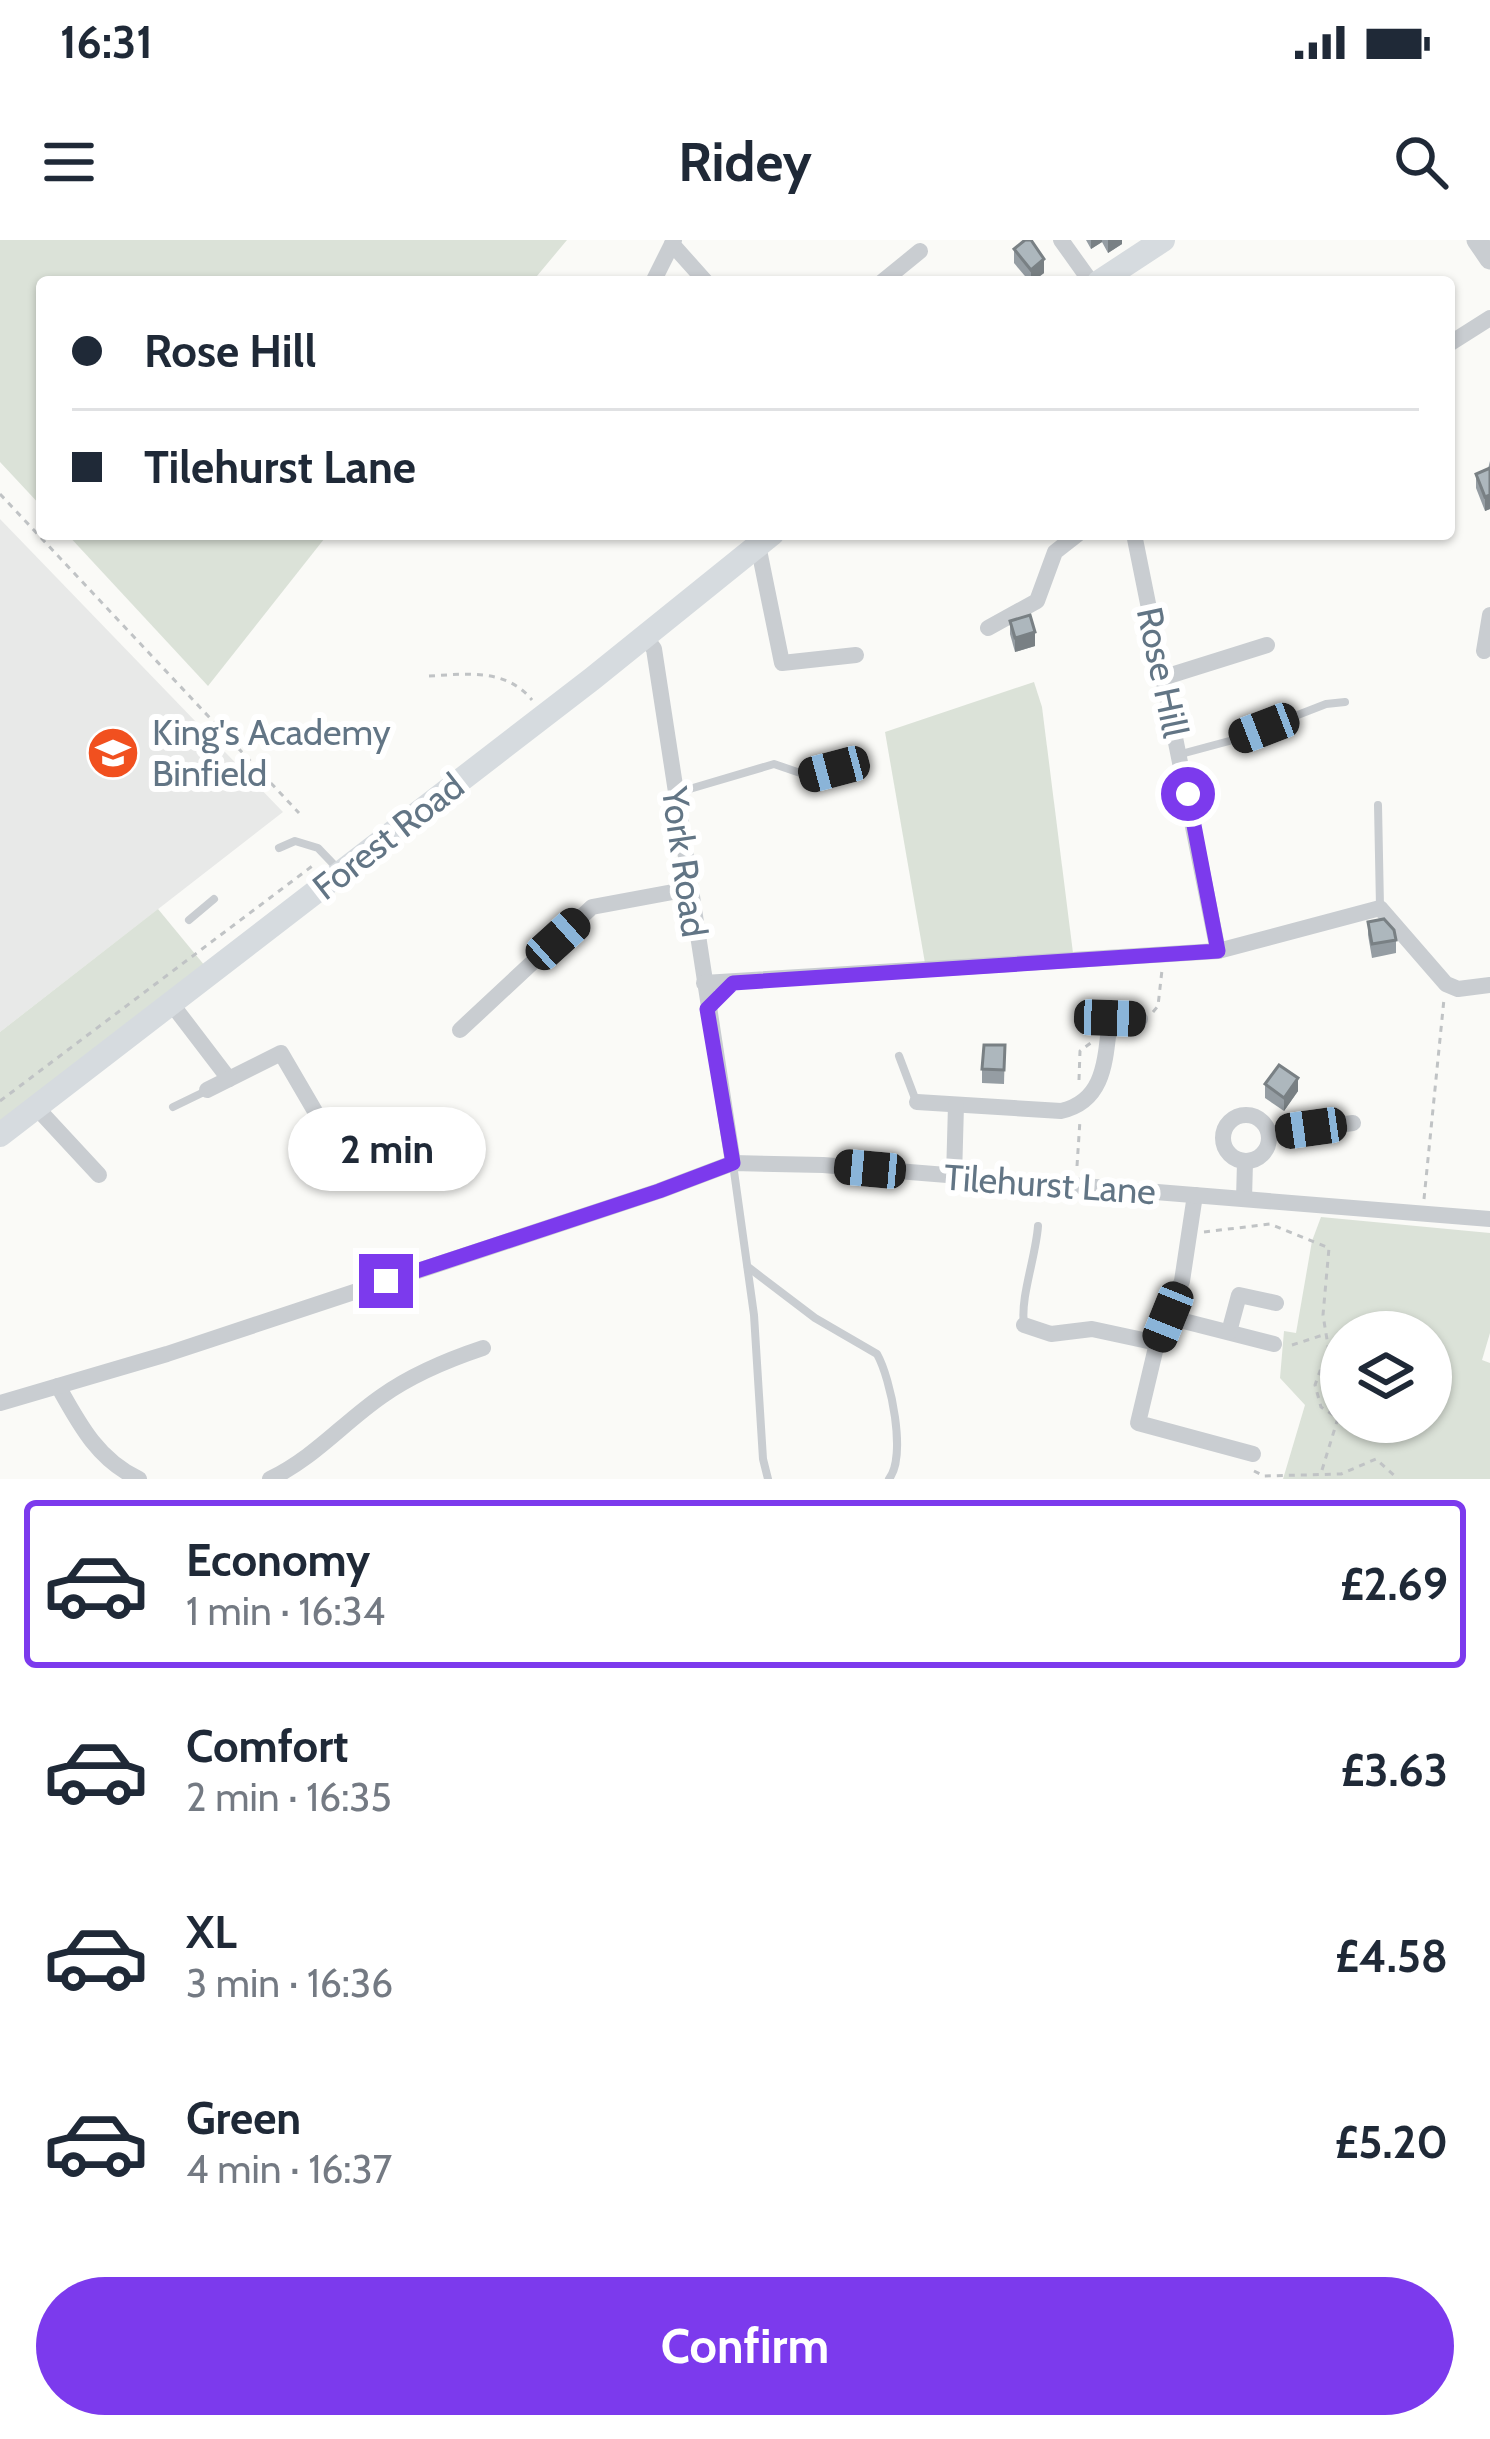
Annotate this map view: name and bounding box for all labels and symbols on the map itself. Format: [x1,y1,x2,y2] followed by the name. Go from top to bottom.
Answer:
[1128,603,1198,742] street label: Rose Hill
[1224,698,1304,758] car
[152,710,391,795] place label: King's Academy Binfield
[85,725,141,781] school or university icon: King's Academy Binfield
[795,742,873,796] car
[304,763,472,909] street label: Forest Road
[1161,767,1215,821] route start
[653,783,717,940] street label: York Road
[519,902,597,976] car
[1073,999,1147,1037] car
[1273,1105,1349,1151] car
[287,1107,485,1191] callout: 2 min
[833,1148,907,1190] car
[943,1155,1157,1213] street label: Tilehurst Lane
[359,1254,413,1308] route end
[1138,1277,1198,1357] car

